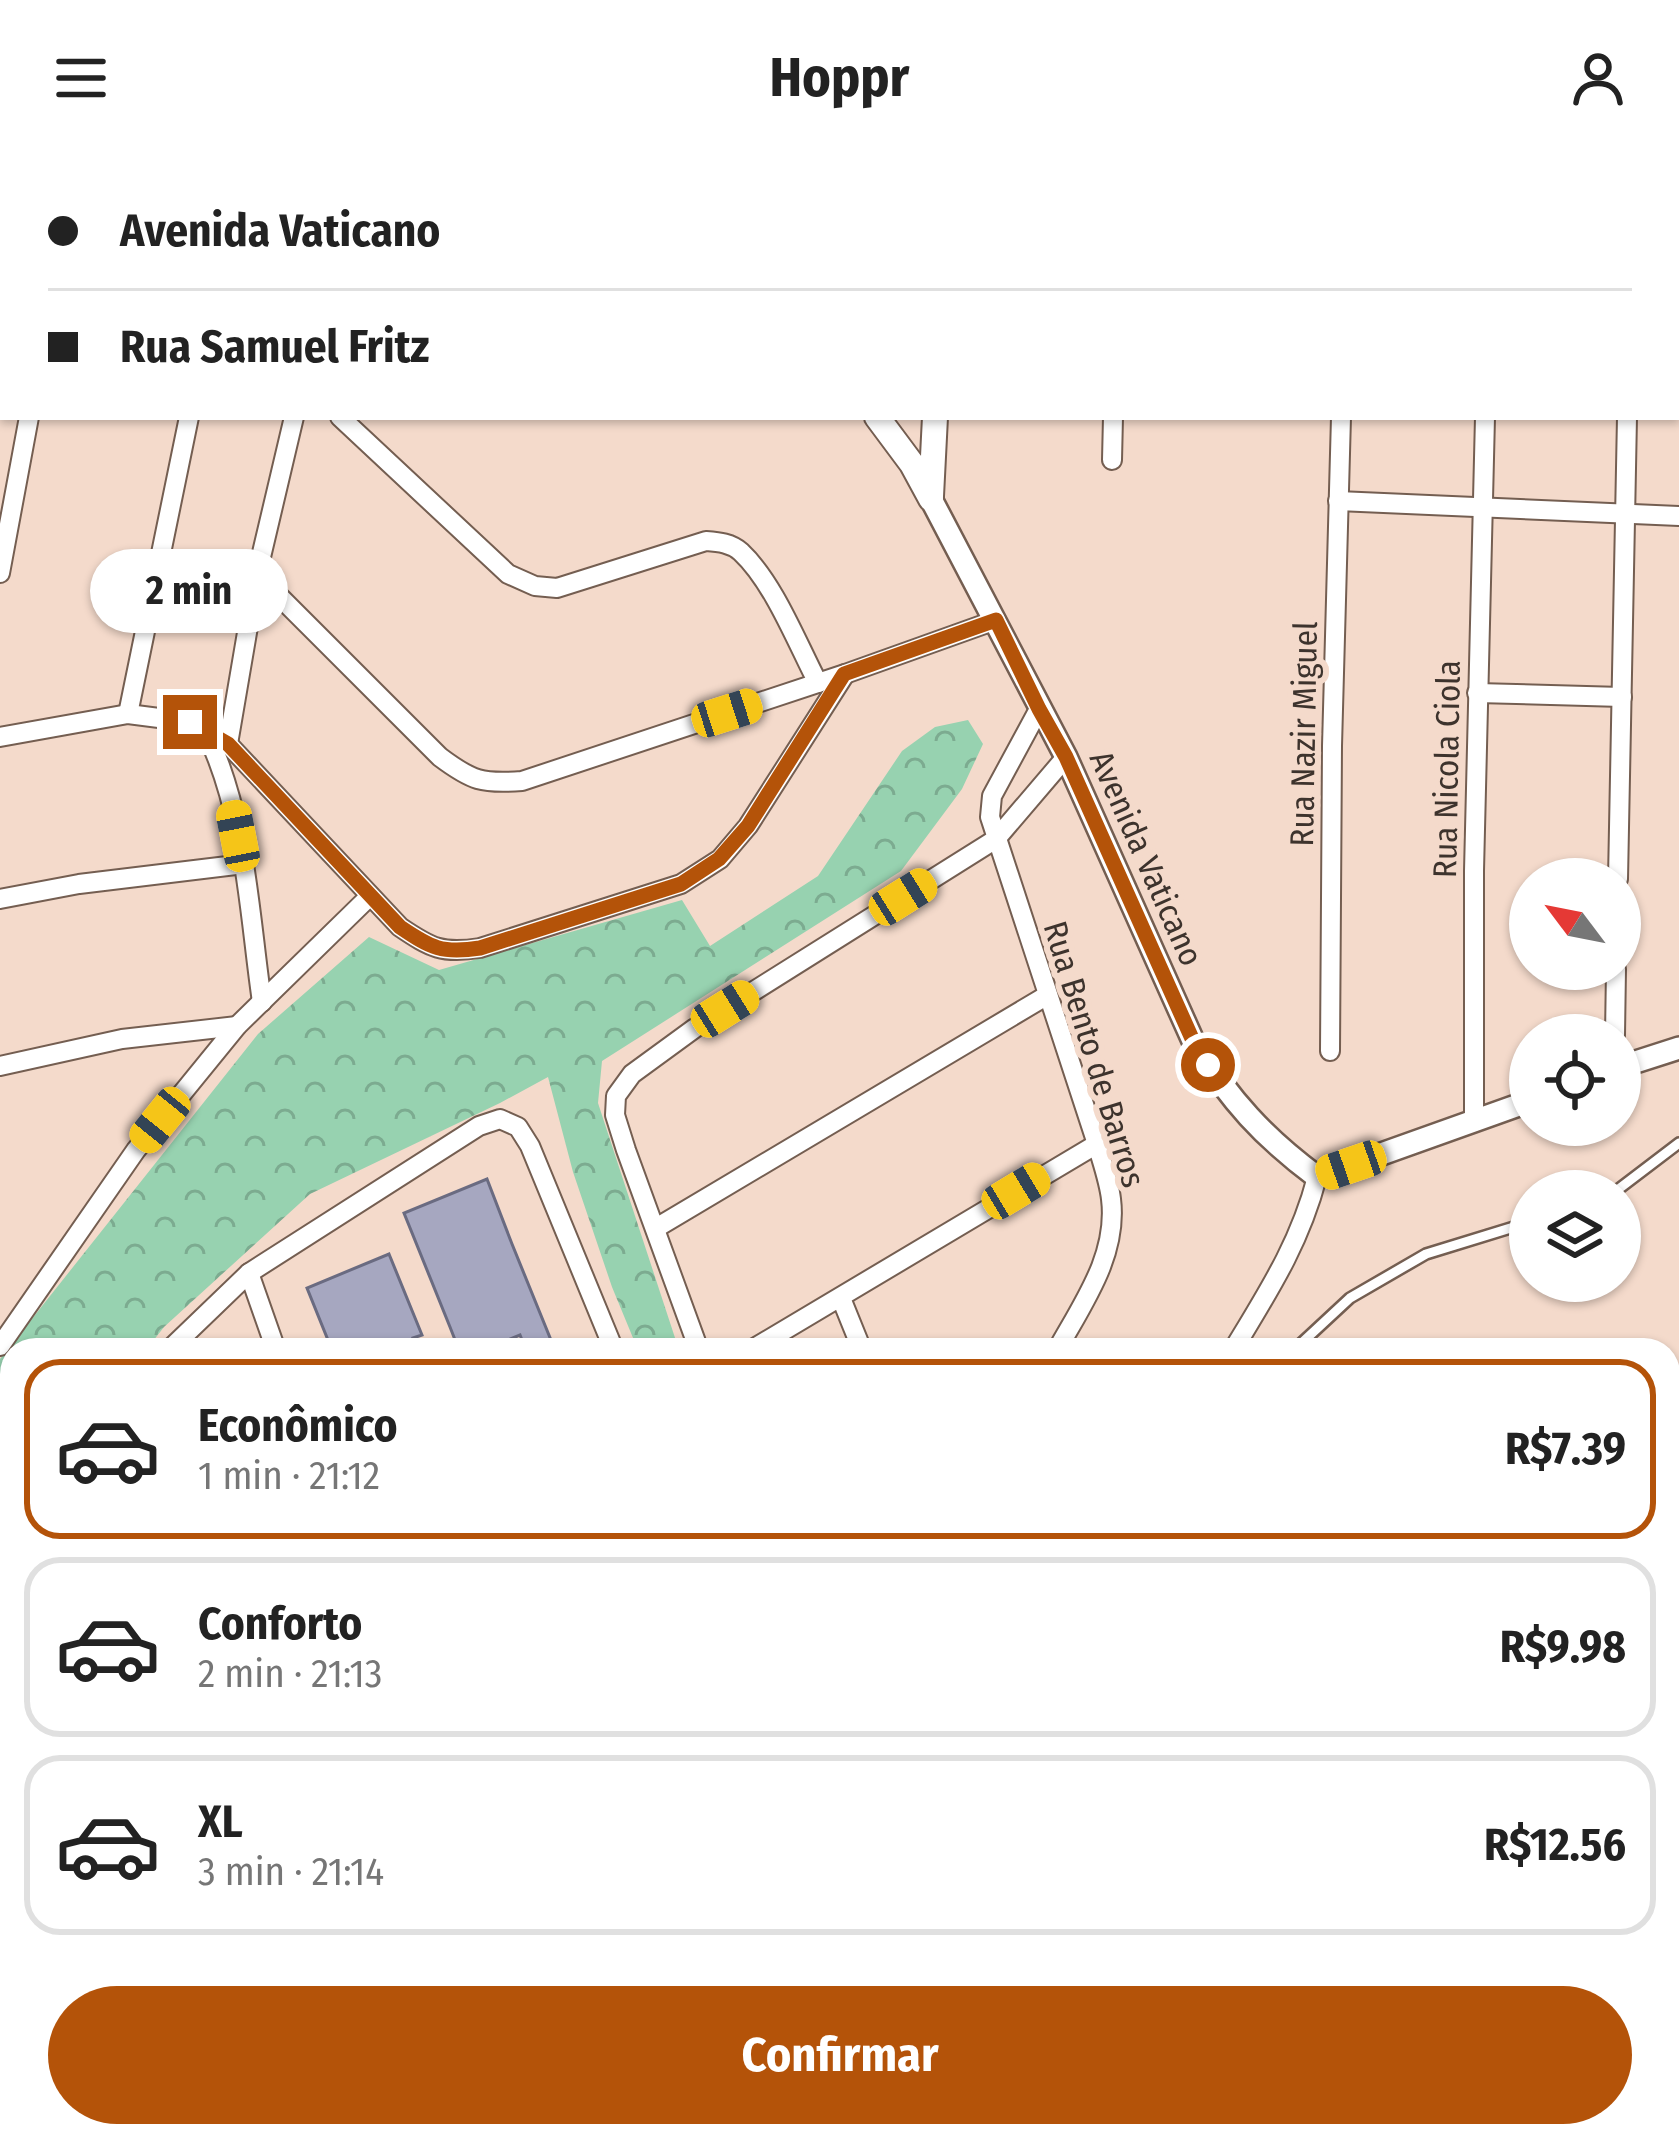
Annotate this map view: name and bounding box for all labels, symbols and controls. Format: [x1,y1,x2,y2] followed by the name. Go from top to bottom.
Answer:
[48,45,114,111] icon: menu
[1565,45,1631,111] icon: person
[770,46,909,110] text: Hoppr
[120,204,440,258] text: Avenida Vaticano
[120,320,429,374] text: Rua Samuel Fritz
[91,548,289,632] callout: 2 min
[146,568,232,614] text: 2 min
[1282,621,1326,847] street label: Rua Nazir Miguel
[1425,660,1469,878] street label: Rua Nicola Ciola
[687,685,767,741] car
[163,695,217,749] route end
[1081,745,1211,972] street label: Avenida Vaticano
[213,797,263,875] car
[1509,858,1641,990] north arrow
[1509,858,1641,1302] map controls
[863,863,943,931] car
[1035,917,1153,1192] street label: Rua Bento de Barros
[685,975,765,1043] car
[1509,1014,1641,1146] button: locate
[1181,1038,1235,1092] route start
[123,1081,197,1159] car
[1311,1136,1391,1194] car
[976,1157,1056,1225] car
[1509,1170,1641,1302] button: layers
[54,1395,162,1503] icon: car
[198,1399,398,1453] text: Econômico
[1505,1422,1626,1476] text: R$7.39
[198,1453,380,1499] text: 1 min · 21:12
[54,1593,162,1701] icon: car
[198,1597,362,1651] text: Conforto
[1500,1620,1626,1674] text: R$9.98
[198,1651,382,1697] text: 2 min · 21:13
[54,1791,162,1899] icon: car
[198,1795,243,1849] text: XL
[1484,1818,1626,1872] text: R$12.56
[198,1849,384,1895] text: 3 min · 21:14
[48,1986,1632,2124] button: Confirmar

